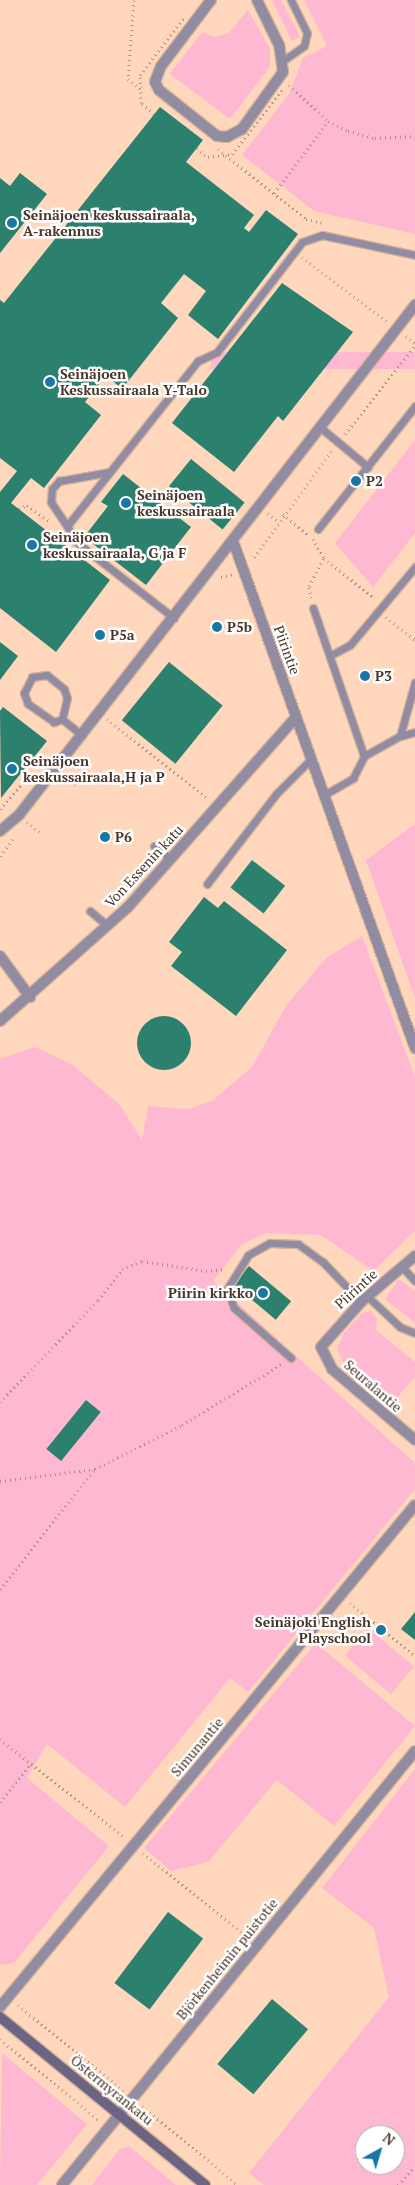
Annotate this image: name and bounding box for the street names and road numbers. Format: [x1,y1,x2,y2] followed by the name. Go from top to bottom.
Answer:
[270,623,304,677] street label: Piirintie
[101,821,187,911] street label: Von Essenin katu
[331,1266,381,1312] street label: Piirintie
[341,1356,405,1416] street label: Seuralantie
[167,1714,227,1780] street label: Simunantie
[173,1895,281,2023] street label: Björkenheimin puistotie
[67,2052,157,2128] street label: Östermyrankatu

